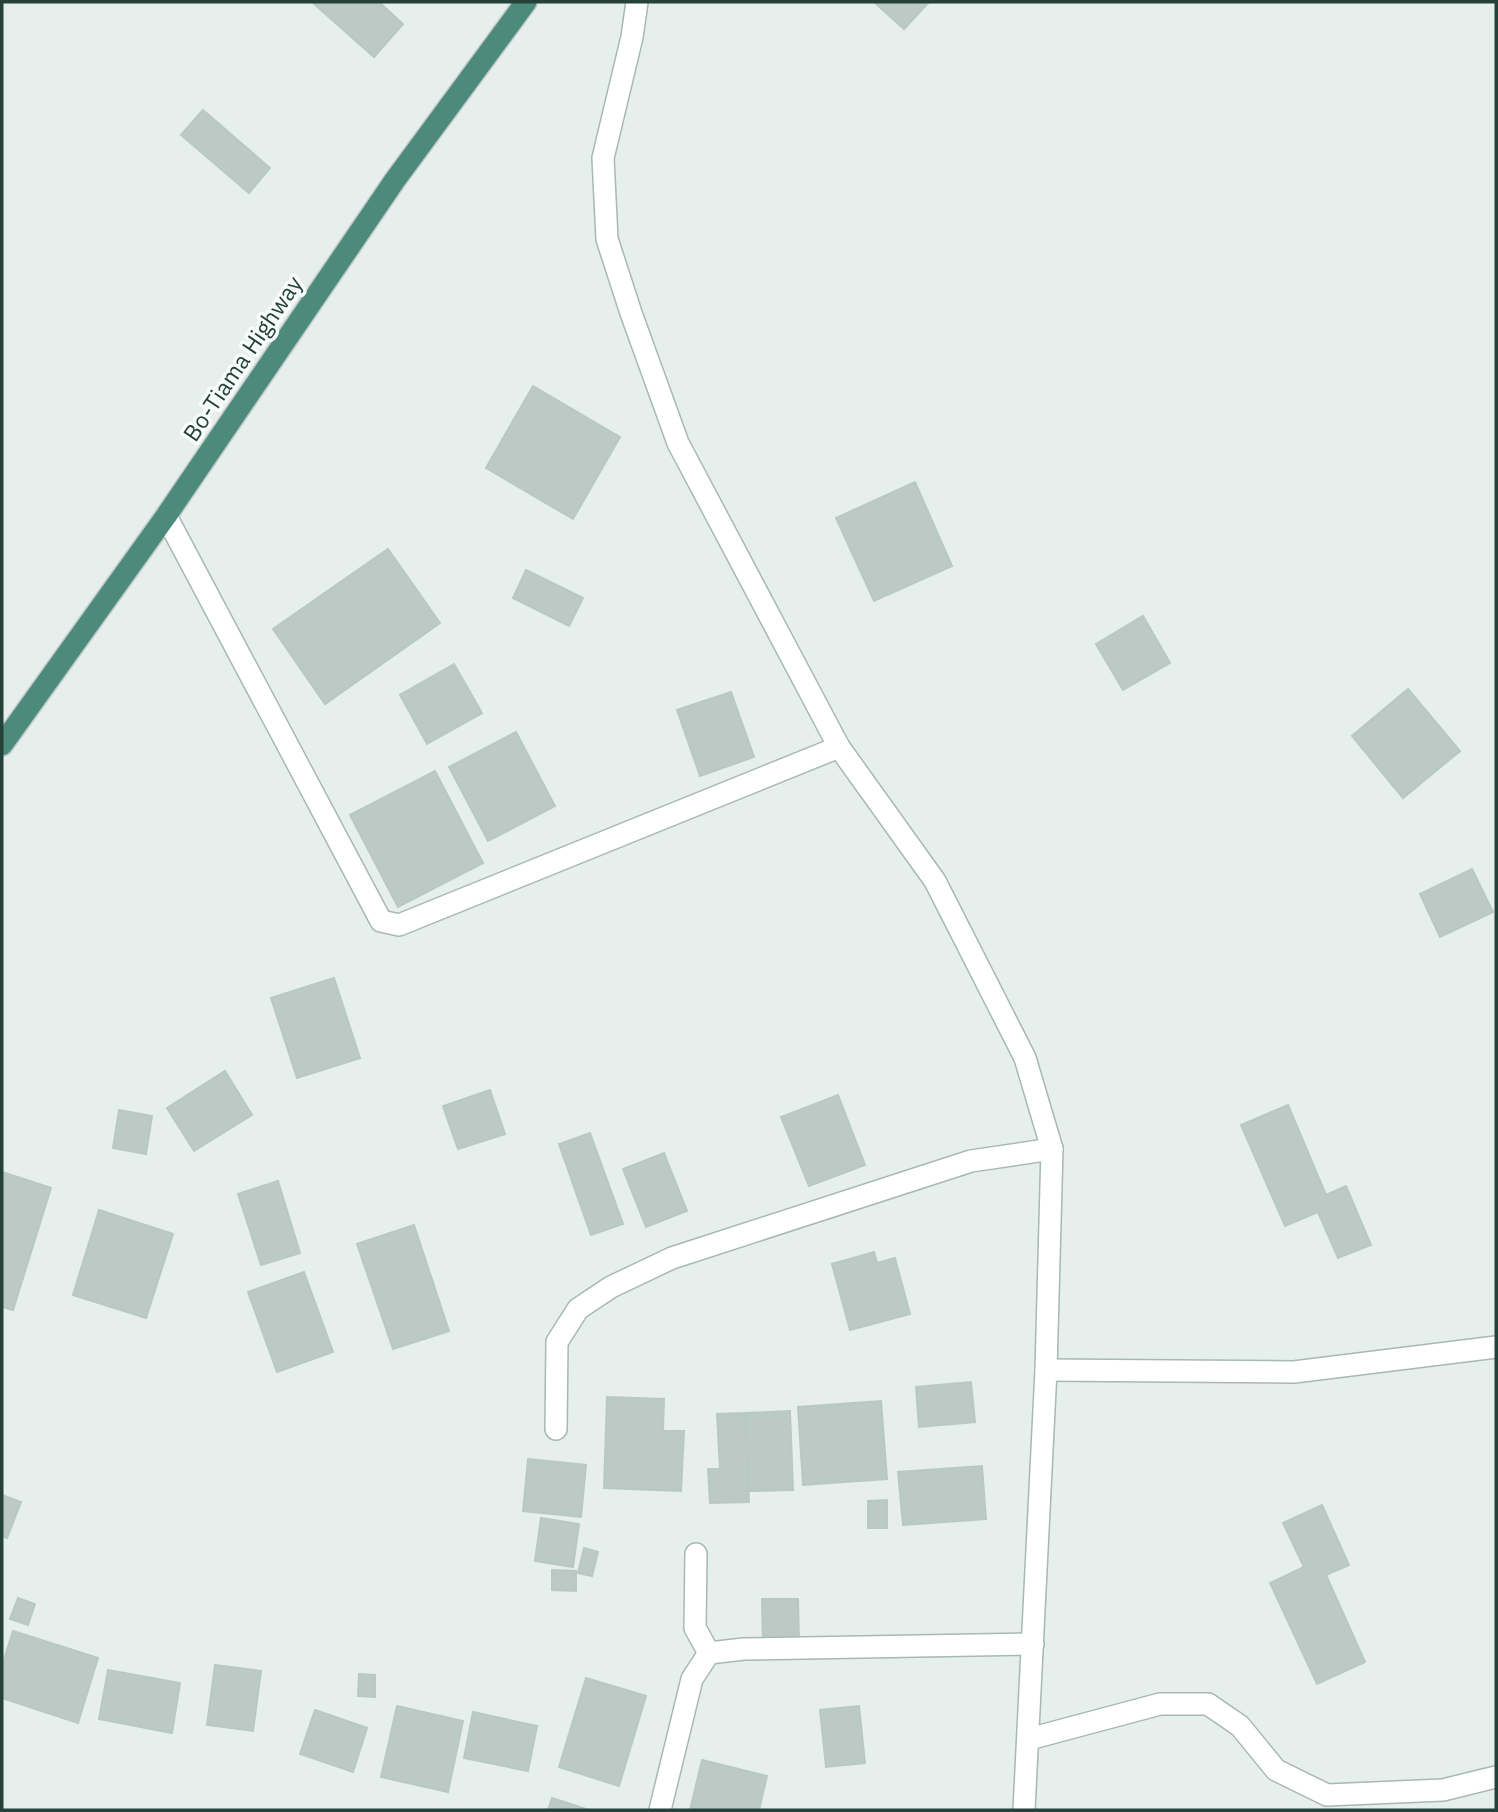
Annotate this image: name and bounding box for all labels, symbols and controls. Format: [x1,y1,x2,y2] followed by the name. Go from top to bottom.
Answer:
[176,269,309,447] street label: Bo-Tiama Highway

